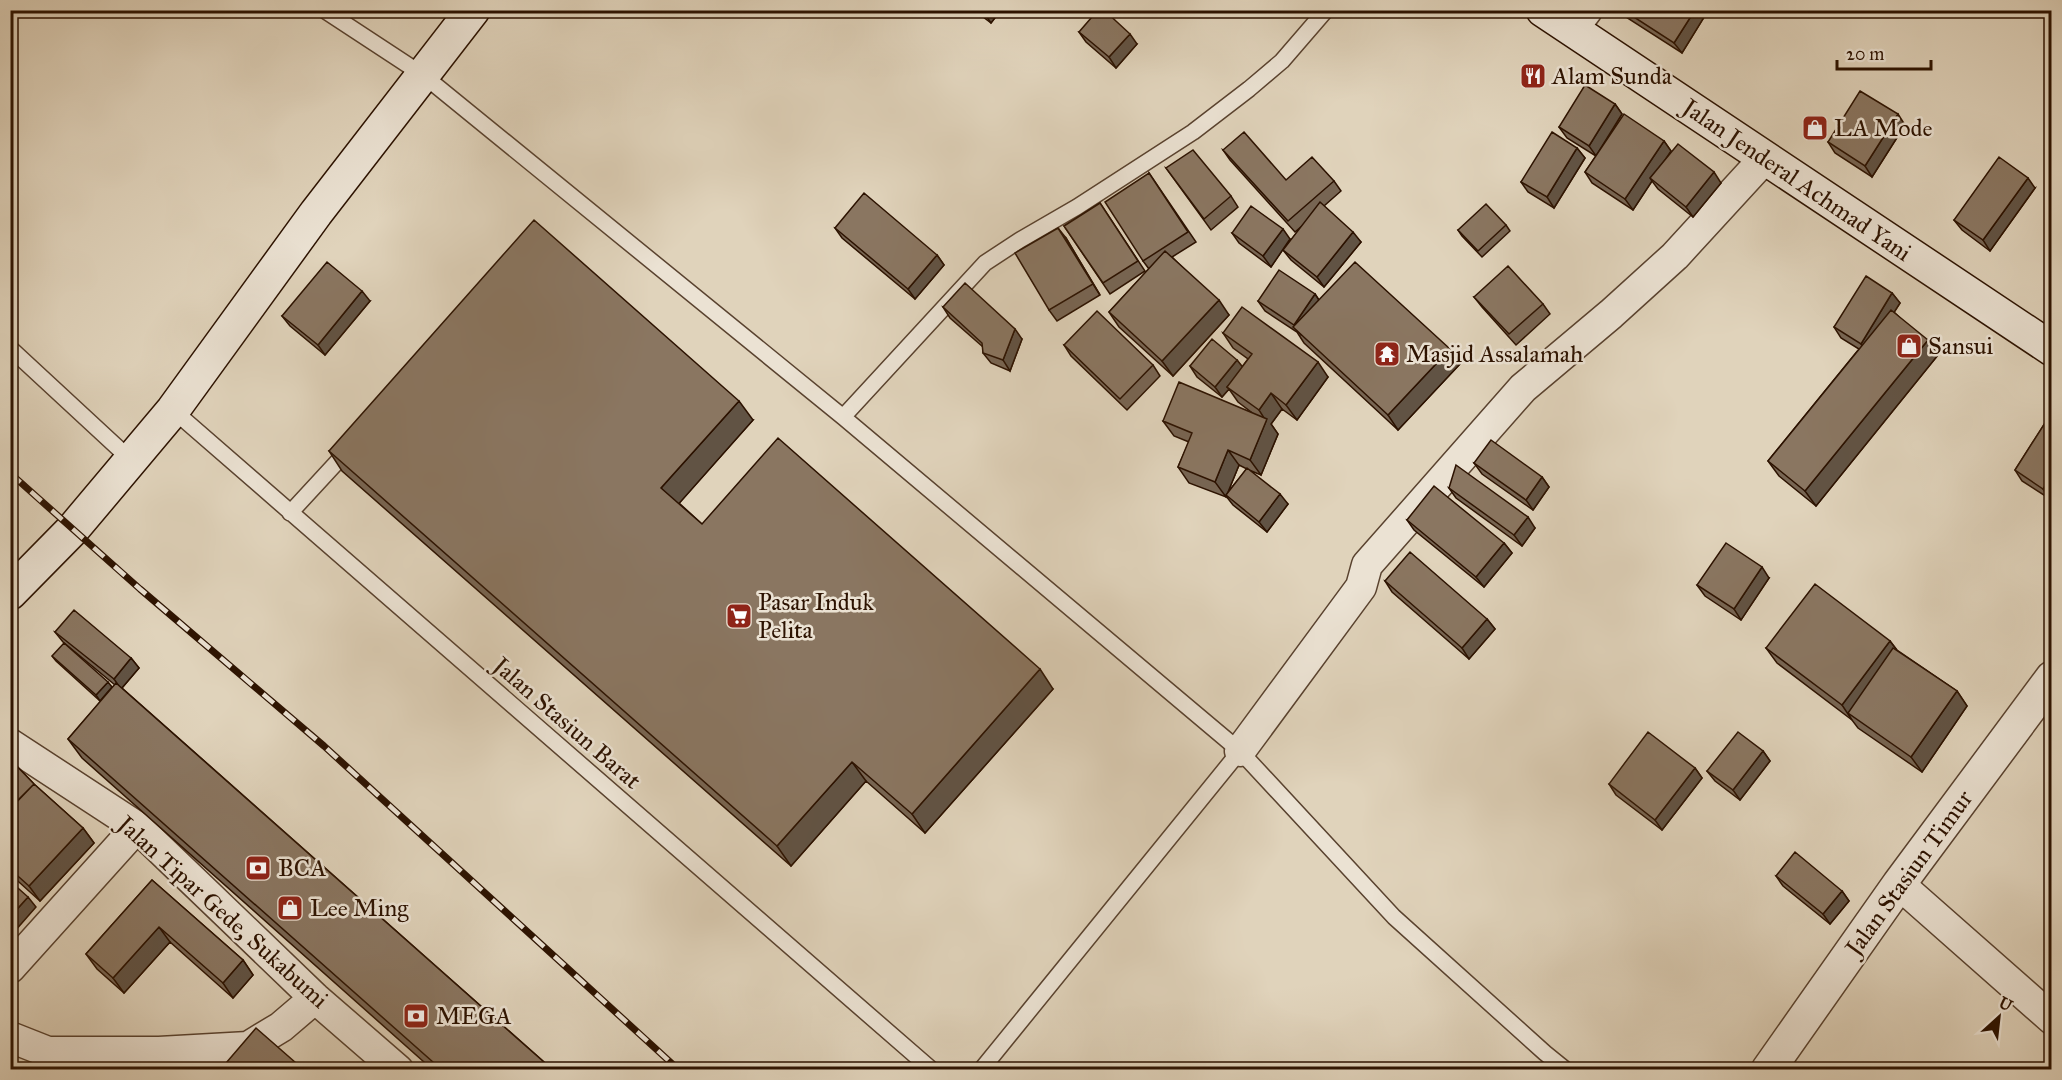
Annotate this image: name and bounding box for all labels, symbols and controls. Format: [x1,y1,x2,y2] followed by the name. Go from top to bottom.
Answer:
[1837,33,1932,71] scale bar
[1846,43,1884,65] text: 20 m
[1518,61,1548,91] restaurant icon: Alam Sunda
[1551,61,1673,91] place label: Alam Sunda
[1674,91,1917,268] street label: Jalan Jenderal Achmad Yani
[1800,113,1830,143] shop icon: LA Mode
[1834,113,1933,143] place label: LA Mode
[1894,331,1924,361] shop icon: Sansui
[1928,331,1993,361] place label: Sansui
[1372,339,1402,369] temple icon: Masjid Assalamah
[1406,339,1583,369] place label: Masjid Assalamah
[758,587,875,645] place label: Pasar Induk Pelita
[724,601,754,631] supermarket icon: Pasar Induk Pelita
[485,649,648,796] street label: Jalan Stasiun Barat
[1837,784,1979,964] street label: Jalan Stasiun Timur
[109,807,335,1015] street label: Jalan Tipar Gede, Sukabumi
[243,853,273,883] bank icon: BCA
[278,853,326,883] place label: BCA
[275,893,305,923] shop icon: Lee Ming
[310,893,409,923] place label: Lee Ming
[1969,987,2029,1047] north arrow
[1996,993,2016,1016] text: U
[401,1001,431,1031] bank icon: MEGA
[436,1001,512,1031] place label: MEGA

